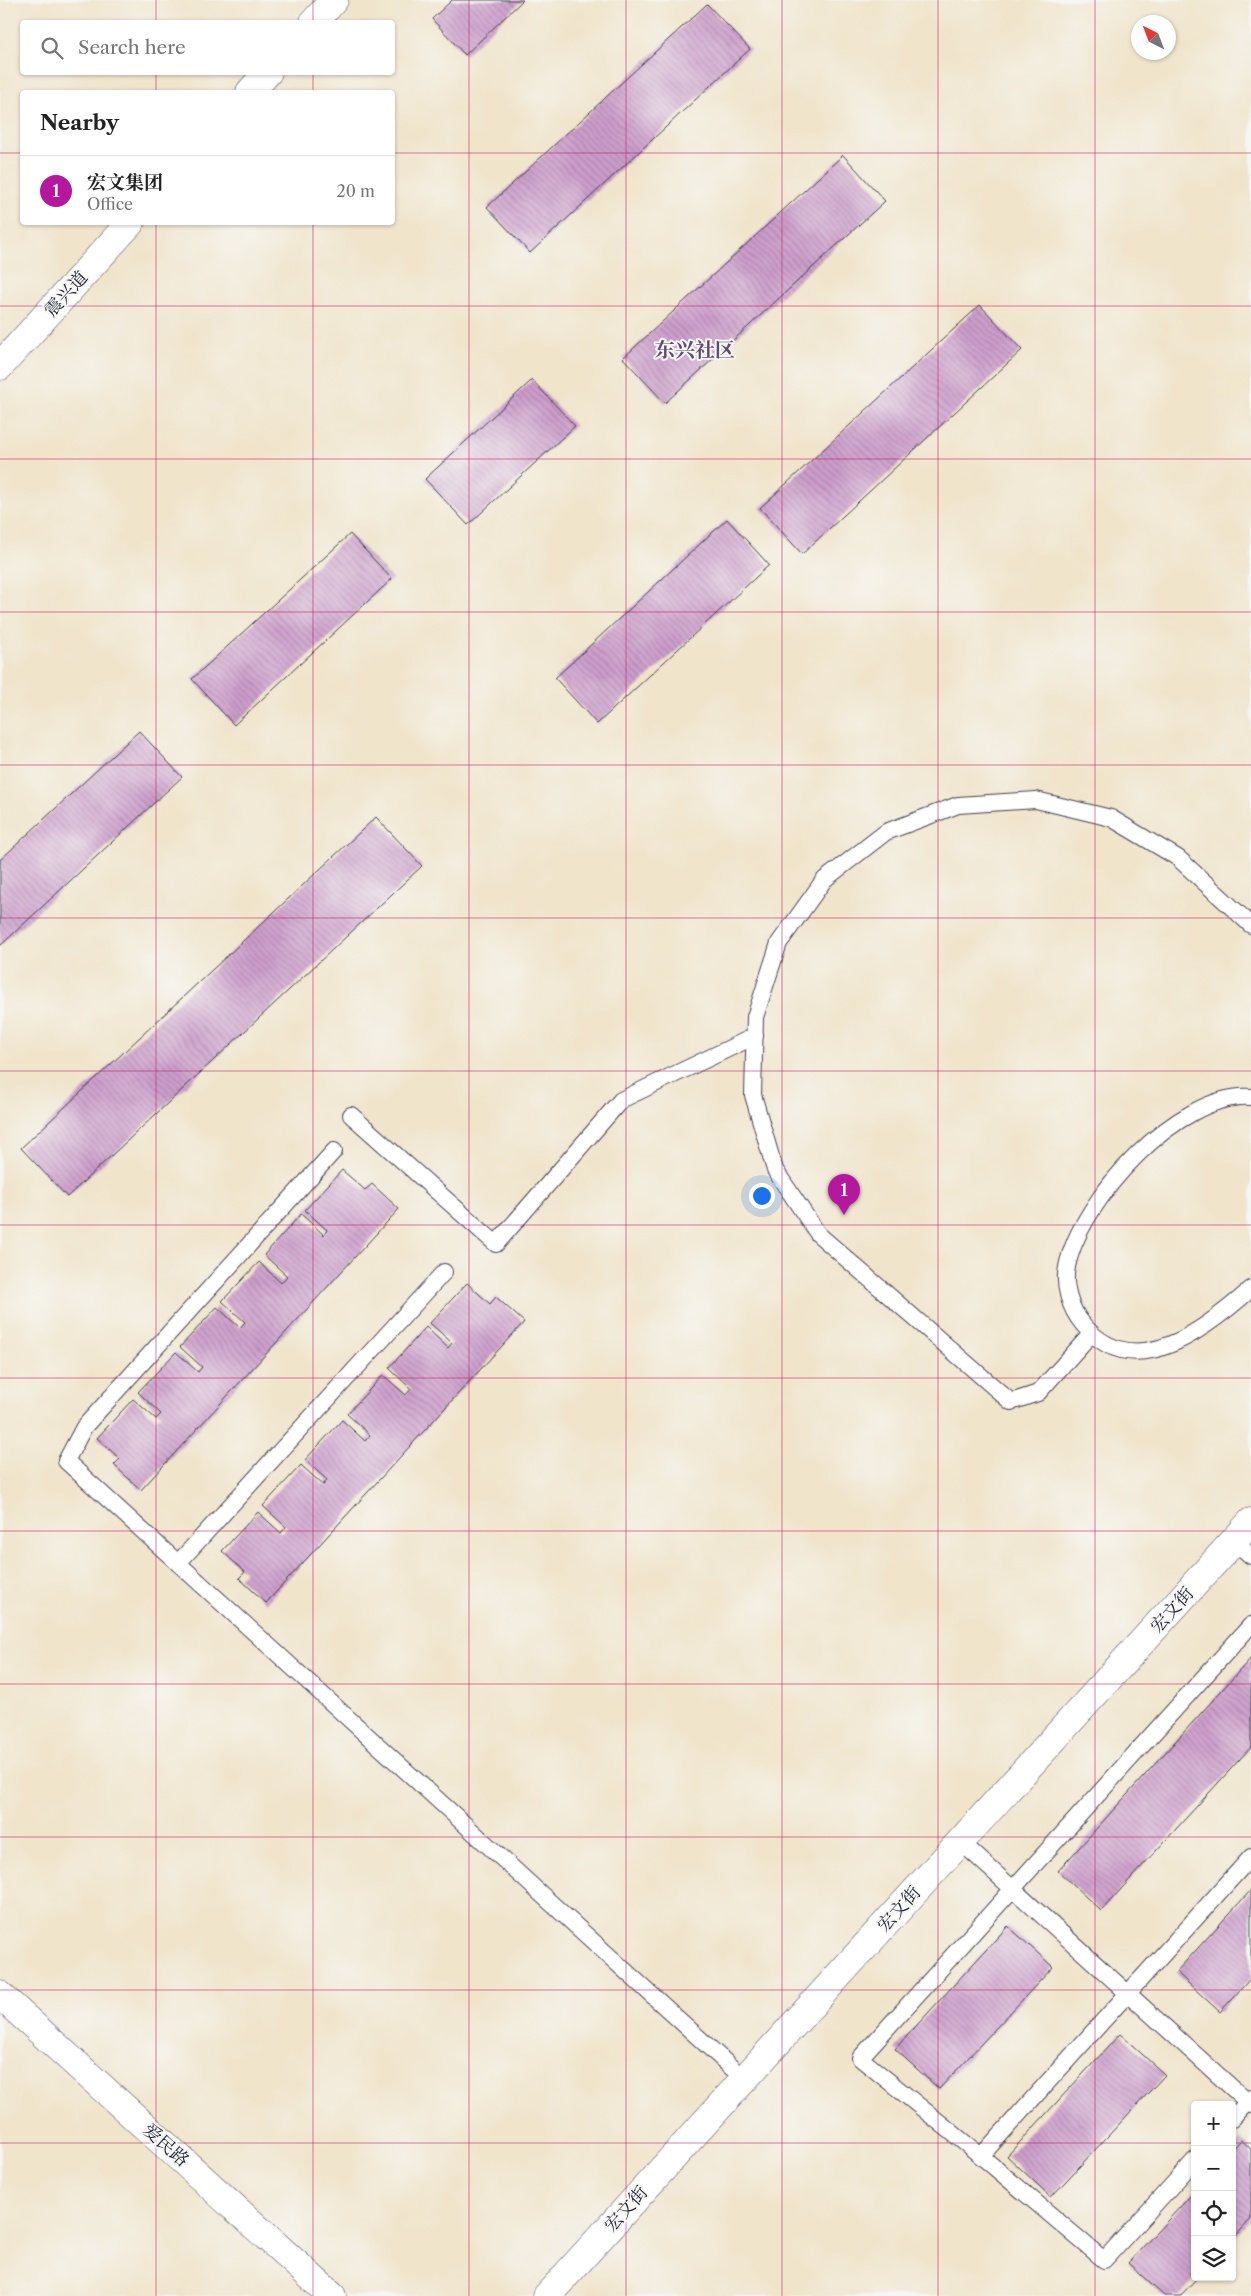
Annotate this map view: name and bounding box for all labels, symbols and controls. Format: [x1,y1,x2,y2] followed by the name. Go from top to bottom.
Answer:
[1131,15,1176,60] north arrow
[20,20,395,75] search box
[38,34,66,62] icon: search
[78,36,186,59] text: Search here
[40,110,119,135] text: Nearby
[87,171,163,194] text: 宏文集团
[52,181,60,201] text: 1
[336,181,375,201] text: 20 m
[87,194,133,214] text: Office
[40,267,92,321] street label: 震兴道
[655,338,735,362] district label: 东兴社区
[828,1174,860,1215] pin: 1
[749,1183,775,1209] your location
[1146,1583,1198,1637] street label: 宏文街
[873,1882,925,1936] street label: 宏文街
[1191,2101,1236,2281] map controls
[1191,2101,1236,2146] button: +
[139,2119,193,2171] street label: 爱民路
[1191,2146,1236,2191] button: −
[600,2182,652,2236] street label: 宏文街
[1191,2191,1236,2236] button: locate
[1191,2236,1236,2281] button: layers

